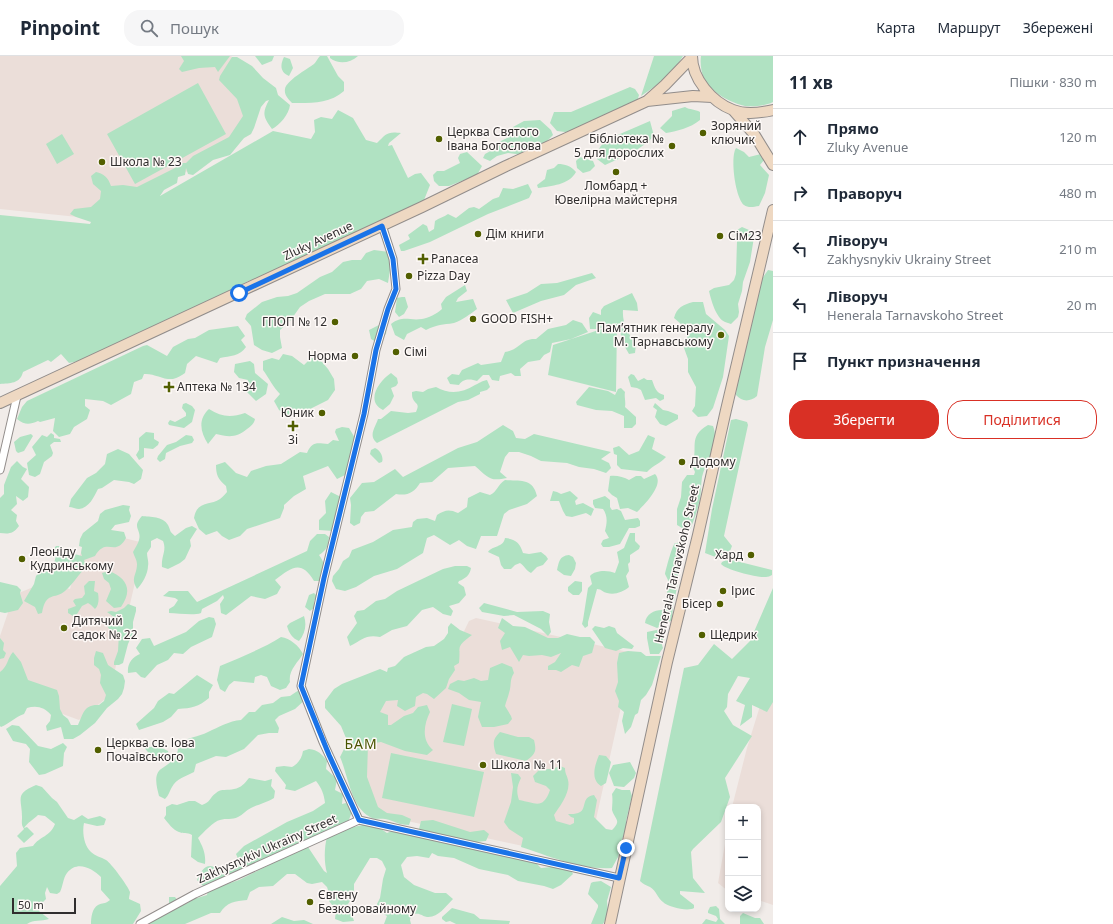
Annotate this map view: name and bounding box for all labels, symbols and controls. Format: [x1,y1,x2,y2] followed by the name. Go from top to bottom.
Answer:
[124,10,404,46] search box
[20,15,100,41] text: Pinpoint
[138,17,160,39] icon: search
[170,18,219,38] text: Пошук
[876,18,915,37] text: Карта
[937,18,1001,37] text: Маршрут
[1023,18,1093,37] text: Збережені
[789,71,833,94] text: 11 хв
[1009,73,1097,91] text: Пішки · 830 m
[711,117,761,148] place label: Зоряний ключик
[827,118,879,138] text: Прямо
[447,123,541,154] place label: Церква Святого Івана Богослова
[789,126,811,148] icon: ahead
[698,128,708,138] marker: Зоряний ключик
[1059,128,1097,146] text: 120 m
[574,130,665,161] place label: Бібліотека № 5 для дорослих
[434,134,444,144] marker: Церква Святого Івана Богослова
[827,138,908,156] text: Zluky Avenue
[667,141,677,151] marker: Бібліотека № 5 для дорослих
[110,153,182,170] place label: Школа № 23
[97,157,107,167] marker: Школа № 23
[611,167,621,177] marker: Ломбард + Ювелірна майстерня
[555,177,677,208] place label: Ломбард + Ювелірна майстерня
[789,182,811,204] icon: right
[827,183,902,203] text: Праворуч
[1059,184,1097,202] text: 480 m
[280,217,356,264] street label: Zluky Avenue
[486,225,544,242] place label: Дім книги
[728,227,762,244] place label: Сім23
[473,229,483,239] marker: Дім книги
[827,230,888,250] text: Ліворуч
[715,231,725,241] marker: Сім23
[789,238,811,260] icon: left
[1059,240,1097,258] text: 210 m
[431,250,478,267] place label: Panacea
[827,250,991,268] text: Zakhysnykiv Ukrainy Street
[418,254,428,264] marker: Panacea
[417,267,471,284] place label: Pizza Day
[404,271,414,281] marker: Pizza Day
[230,284,248,302] route start
[827,286,888,306] text: Ліворуч
[789,294,811,316] icon: left
[1067,296,1097,314] text: 20 m
[827,306,1003,324] text: Henerala Tarnavskoho Street
[481,310,553,327] place label: GOOD FISH+
[262,313,327,330] place label: ГПОП № 12
[468,314,478,324] marker: GOOD FISH+
[330,317,340,327] marker: ГПОП № 12
[597,319,714,350] place label: Пам’ятник генералу М. Тарнавському
[716,330,726,340] marker: Пам’ятник генералу М. Тарнавському
[404,343,427,360] place label: Сімі
[308,347,347,364] place label: Норма
[391,347,401,357] marker: Сімі
[789,350,811,372] icon: arrive
[350,351,360,361] marker: Норма
[827,351,981,371] text: Пункт призначення
[177,378,256,395] place label: Аптека № 134
[164,382,174,392] marker: Аптека № 134
[789,400,939,439] button: Зберегти
[947,400,1097,439] button: Поділитися
[281,404,315,421] place label: Юник
[317,408,327,418] marker: Юник
[288,421,298,431] marker: 3i
[288,431,298,448] place label: 3i
[690,453,736,470] place label: Додому
[677,457,687,467] marker: Додому
[650,482,703,645] street label: Henerala Tarnavskoho Street
[30,543,114,574] place label: Леоніду Кудринському
[715,546,744,563] place label: Хард
[746,550,756,560] marker: Хард
[17,554,27,564] marker: Леоніду Кудринському
[731,582,755,599] place label: Ірис
[718,586,728,596] marker: Ірис
[682,595,712,612] place label: Бісер
[715,599,725,609] marker: Бісер
[72,612,138,643] place label: Дитячий садок № 22
[59,623,69,633] marker: Дитячий садок № 22
[710,626,758,643] place label: Щедрик
[697,630,707,640] marker: Щедрик
[106,734,195,765] place label: Церква св. Іова Почаївського
[344,734,378,753] district label: БАМ
[93,745,103,755] marker: Церква св. Іова Почаївського
[491,756,563,773] place label: Школа № 11
[478,760,488,770] marker: Школа № 11
[725,804,761,912] map controls
[725,804,761,840] button: +
[194,810,340,887] street label: Zakhysnykiv Ukrainy Street
[617,839,635,857] route end
[725,840,761,876] button: −
[725,876,761,912] button: layers
[318,886,417,917] place label: Євгену Безкоровайному
[12,896,76,915] scale bar
[18,897,44,912] text: 50 m
[305,897,315,907] marker: Євгену Безкоровайному

